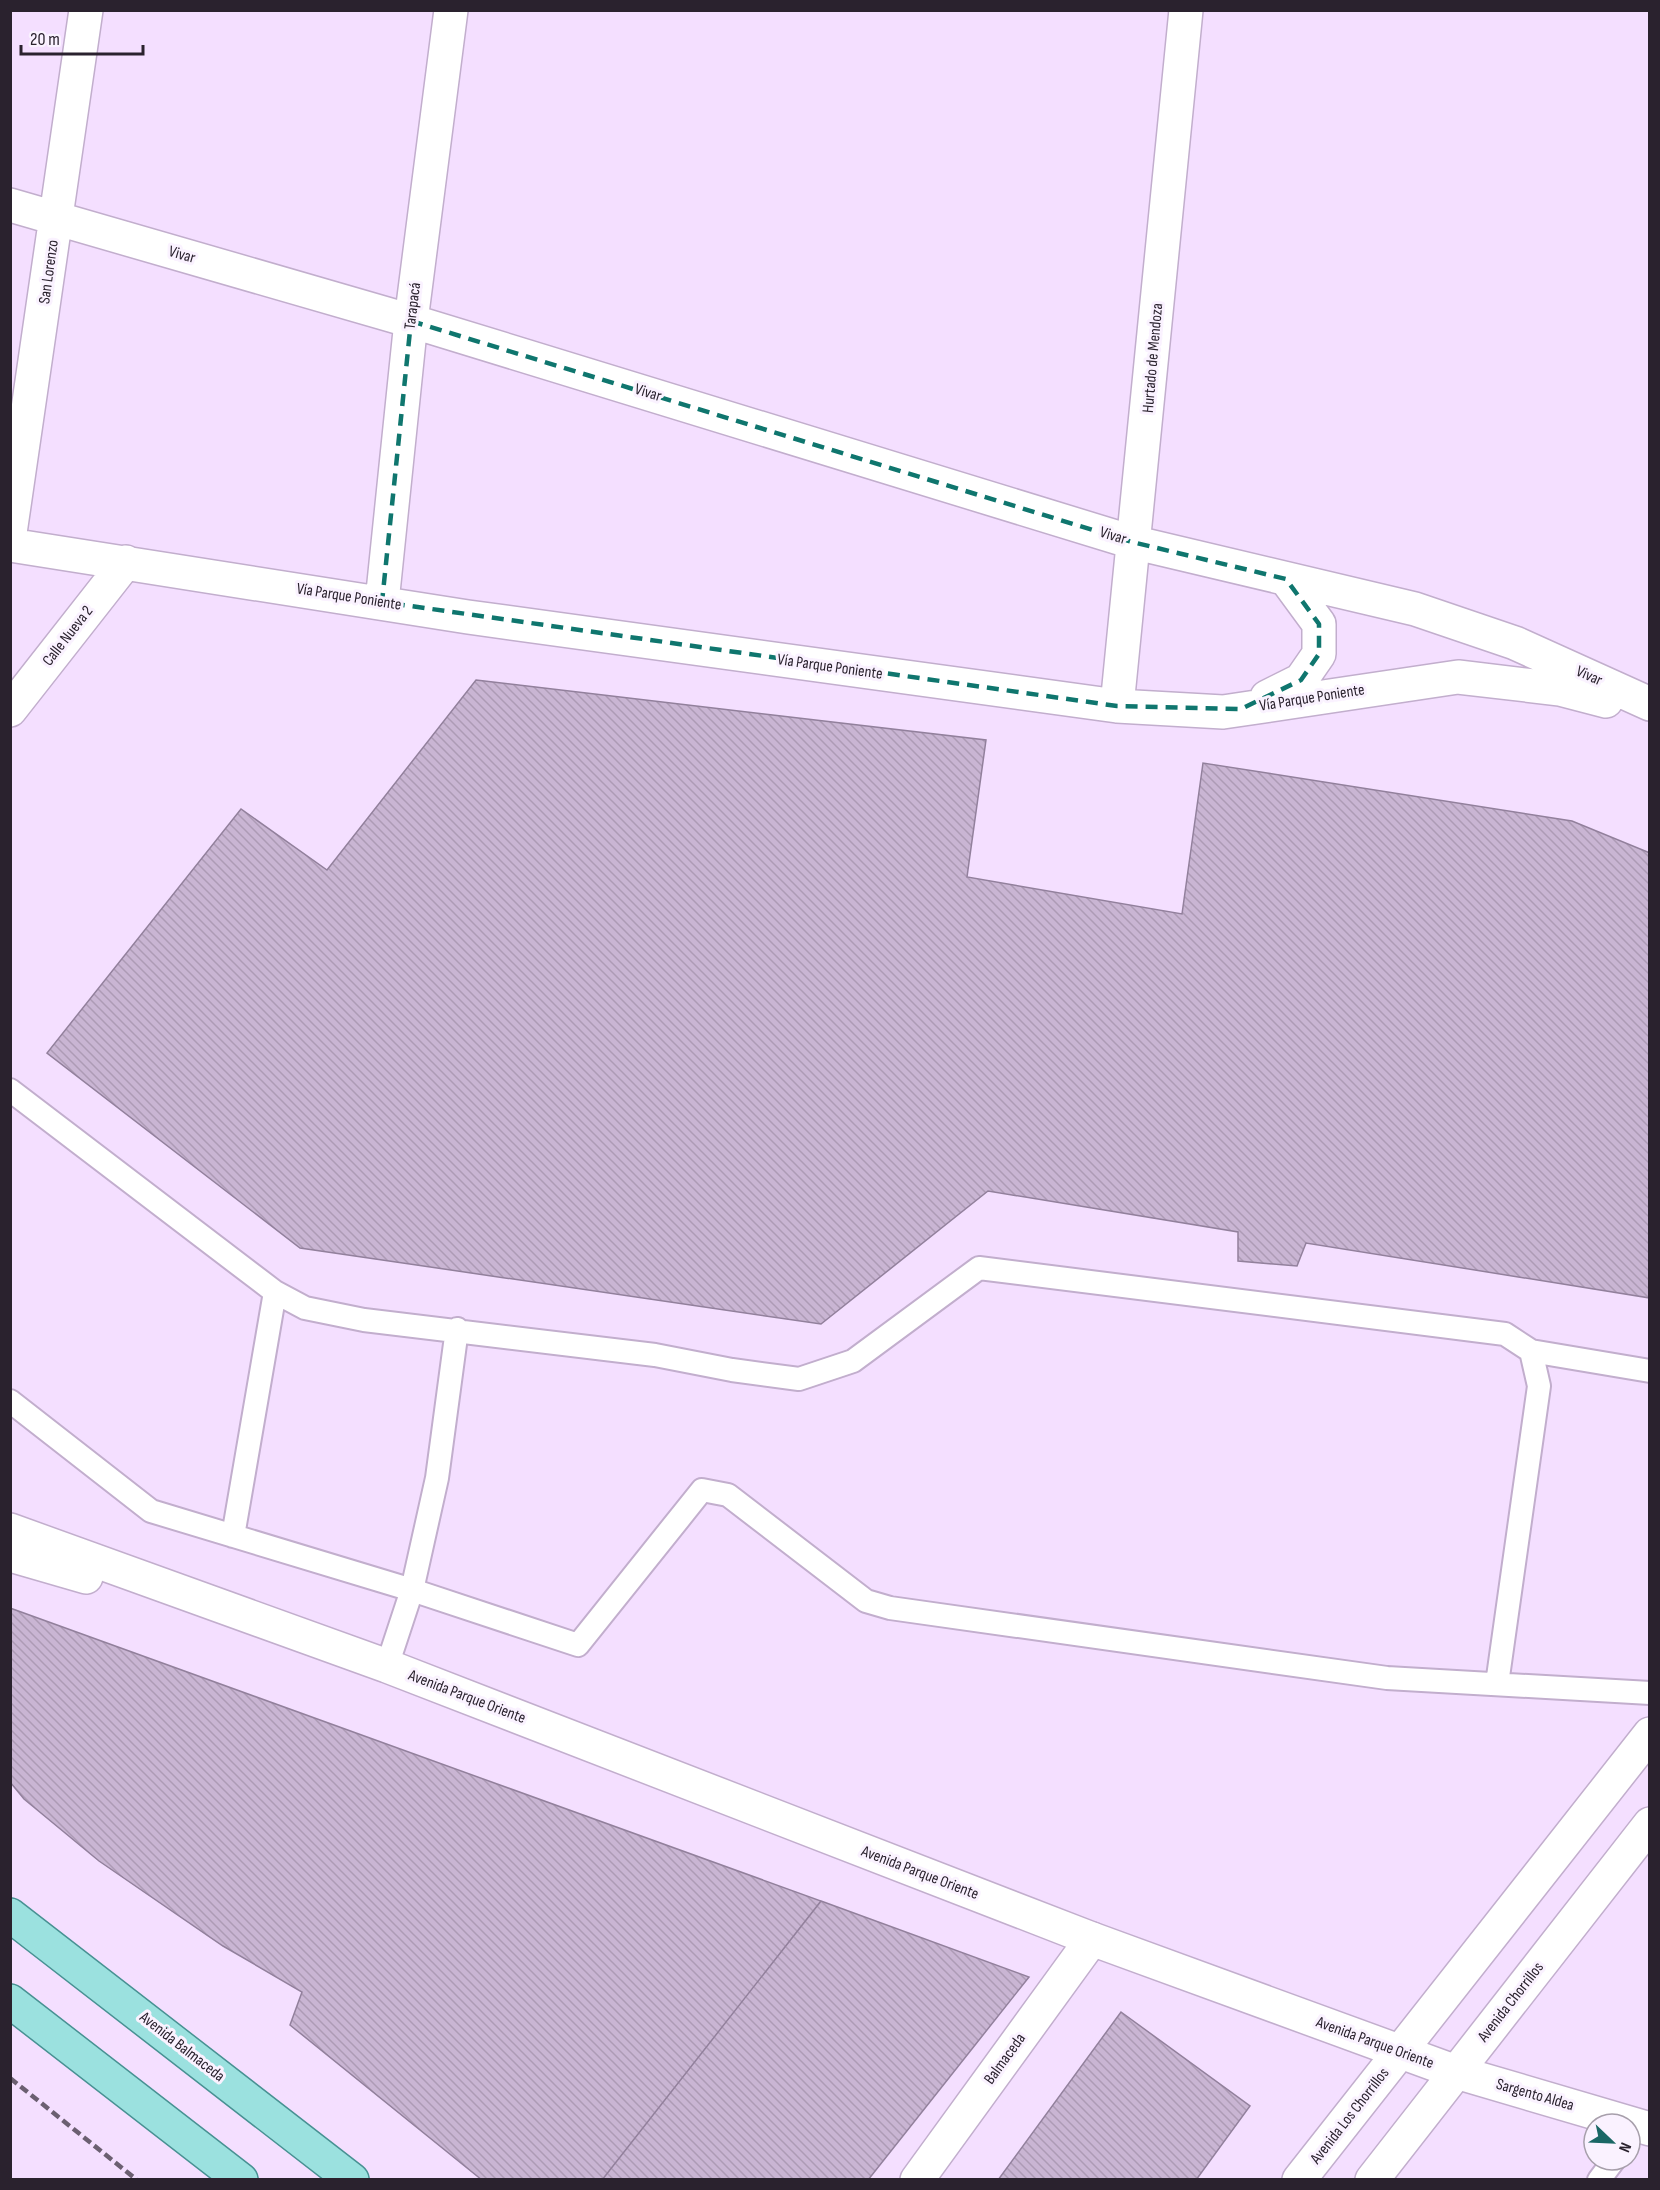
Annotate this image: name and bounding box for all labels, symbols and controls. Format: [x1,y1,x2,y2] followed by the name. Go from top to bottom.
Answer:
[21,18,142,56] scale bar
[30,29,60,50] text: 20 m
[35,239,63,305] street label: San Lorenzo
[166,242,198,268] street label: Vivar
[401,281,425,331] street label: Tarapacá
[1139,302,1167,414] street label: Hurtado de Mendoza
[632,380,664,406] street label: Vivar
[1097,523,1129,549] street label: Vivar
[295,579,403,615] street label: Vía Parque Poniente
[39,602,97,670] street label: Calle Nueva 2
[776,650,884,684] street label: Vía Parque Poniente
[1573,662,1606,690] street label: Vivar
[1258,680,1366,716] street label: Vía Parque Poniente
[405,1666,528,1728] street label: Avenida Parque Oriente
[858,1842,981,1904] street label: Avenida Parque Oriente
[1473,1958,1548,2047] street label: Avenida Chorrillos
[135,2007,228,2086] street label: Avenida Balmaceda
[1313,2013,1436,2073] street label: Avenida Parque Oriente
[980,2030,1030,2088] street label: Balmaceda
[1306,2064,1394,2169] street label: Avenida Los Chorrillos
[1494,2075,1576,2115] street label: Sargento Aldea
[1582,2112,1642,2172] north arrow
[1614,2140,1635,2155] text: N

